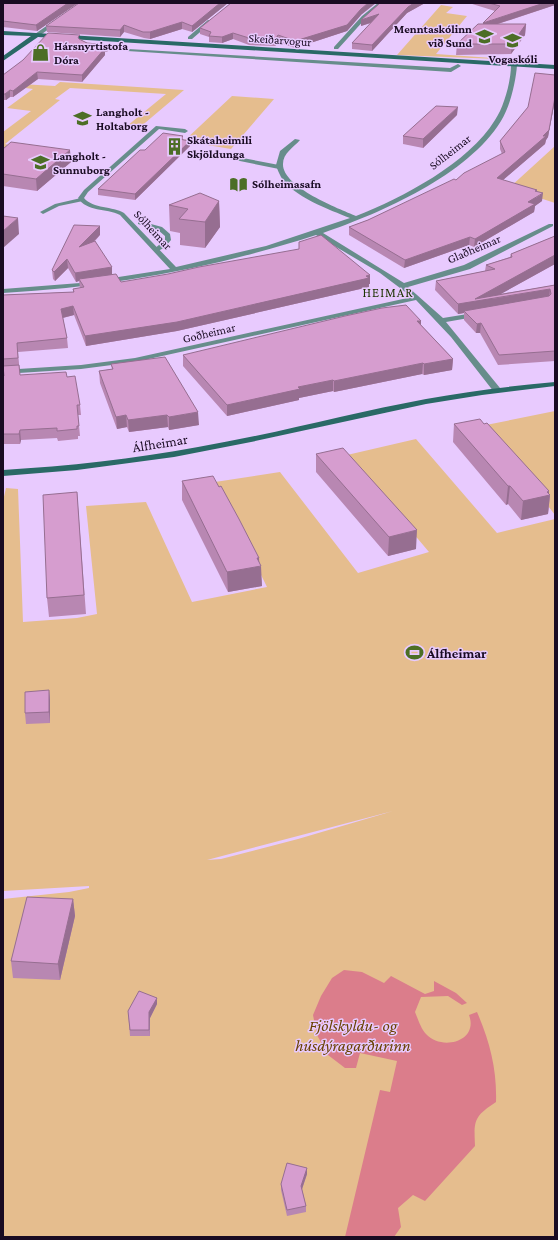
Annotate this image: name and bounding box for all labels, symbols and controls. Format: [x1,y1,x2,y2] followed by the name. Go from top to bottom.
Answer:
[394,22,472,50] place label: Menntaskólinn við Sund
[475,26,495,46] school or university icon: Menntaskólinn við Sund
[503,30,523,50] school or university icon: Vogaskóli
[248,31,313,49] street label: Skeiðarvogur
[54,39,128,67] place label: Hársnyrtistofa Dóra
[31,43,51,63] shop icon: Hársnyrtistofa Dóra
[487,52,538,66] place label: Vogaskóli
[96,105,149,133] place label: Langholt - Holtaborg
[73,109,93,129] school or university icon: Langholt - Holtaborg
[426,131,474,173] street label: Sólheimar
[187,133,253,161] place label: Skátaheimili Skjöldunga
[164,137,184,157] building icon: Skátaheimili Skjöldunga
[53,149,110,177] place label: Langholt - Sunnuborg
[30,153,50,173] school or university icon: Langholt - Sunnuborg
[229,174,249,194] library icon: Sólheimasafn
[252,177,321,191] place label: Sólheimasafn
[131,207,175,253] street label: Sólheimar
[445,231,503,266] street label: Glaðheimar
[363,285,413,300] district label: HEIMAR
[181,320,237,346] street label: Goðheimar
[131,431,189,455] street label: Álfheimar
[404,643,424,663] sports icon: Álfheimar
[426,645,487,661] place label: Álfheimar
[295,1016,411,1055] park label: Fjölskyldu- og húsdýragarðurinn

